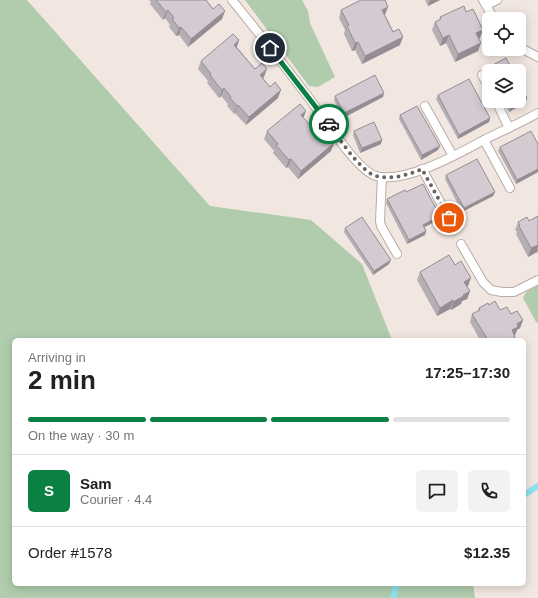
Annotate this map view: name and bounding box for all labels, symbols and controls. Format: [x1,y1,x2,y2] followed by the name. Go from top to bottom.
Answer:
[482,12,526,108] map controls
[482,12,526,56] button: locate
[253,31,287,65] pin
[259,37,281,59] icon: home
[482,64,526,108] button: layers
[309,104,349,144] courier
[318,113,340,135] icon: car
[432,201,466,235] pin
[438,207,460,229] icon: bag
[28,350,86,365] text: Arriving in
[425,364,510,381] text: 17:25–17:30
[28,365,96,395] text: 2 min
[28,428,134,443] text: On the way · 30 m
[416,470,458,512] button: chat
[468,470,510,512] button: phone
[80,475,112,492] text: Sam
[44,482,54,499] text: S
[80,492,152,507] text: Courier · 4.4
[28,544,112,561] text: Order #1578
[464,544,510,561] text: $12.35

